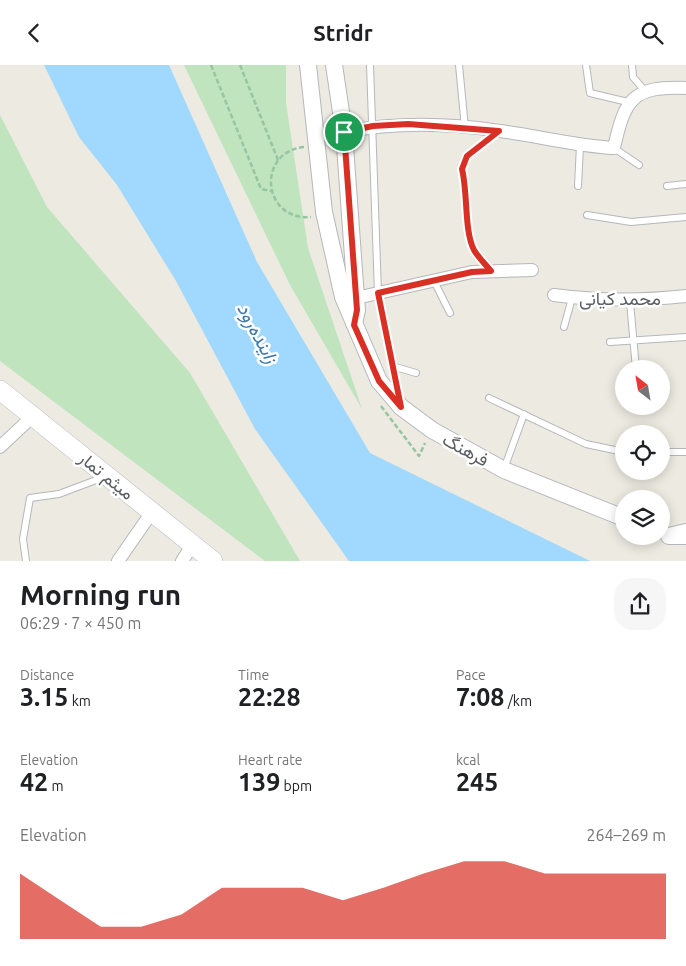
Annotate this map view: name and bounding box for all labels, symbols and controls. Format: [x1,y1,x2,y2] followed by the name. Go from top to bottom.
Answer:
[20,19,48,47] icon: back
[638,19,666,47] icon: search
[313,20,373,45] text: Stridr
[323,111,365,153] pin
[330,118,358,146] icon: arrive
[579,288,661,310] street label: محمد کیانی
[232,299,284,368] water label: زاینده‌رود
[615,360,670,415] north arrow
[615,360,670,545] map controls
[615,425,670,480] button: locate
[439,428,492,471] street label: فرهنگ
[73,446,138,506] street label: میثم تمار
[615,490,670,545] button: layers
[614,578,666,630] button: share
[20,579,181,610] text: Morning run
[20,614,141,632] text: 06:29 · 7 × 450 m
[20,667,74,683] text: Distance
[238,667,269,683] text: Time
[456,667,486,683] text: Pace
[20,683,68,711] text: 3.15
[238,683,301,711] text: 22:28
[456,683,504,711] text: 7:08
[68,693,91,709] text: km
[504,693,532,709] text: /km
[20,752,78,768] text: Elevation
[238,752,302,768] text: Heart rate
[456,752,480,768] text: kcal
[20,768,48,796] text: 42
[238,768,280,796] text: 139
[456,768,498,796] text: 245
[48,778,64,794] text: m
[280,778,312,794] text: bpm
[20,826,87,844] text: Elevation
[586,826,666,844] text: 264–269 m

